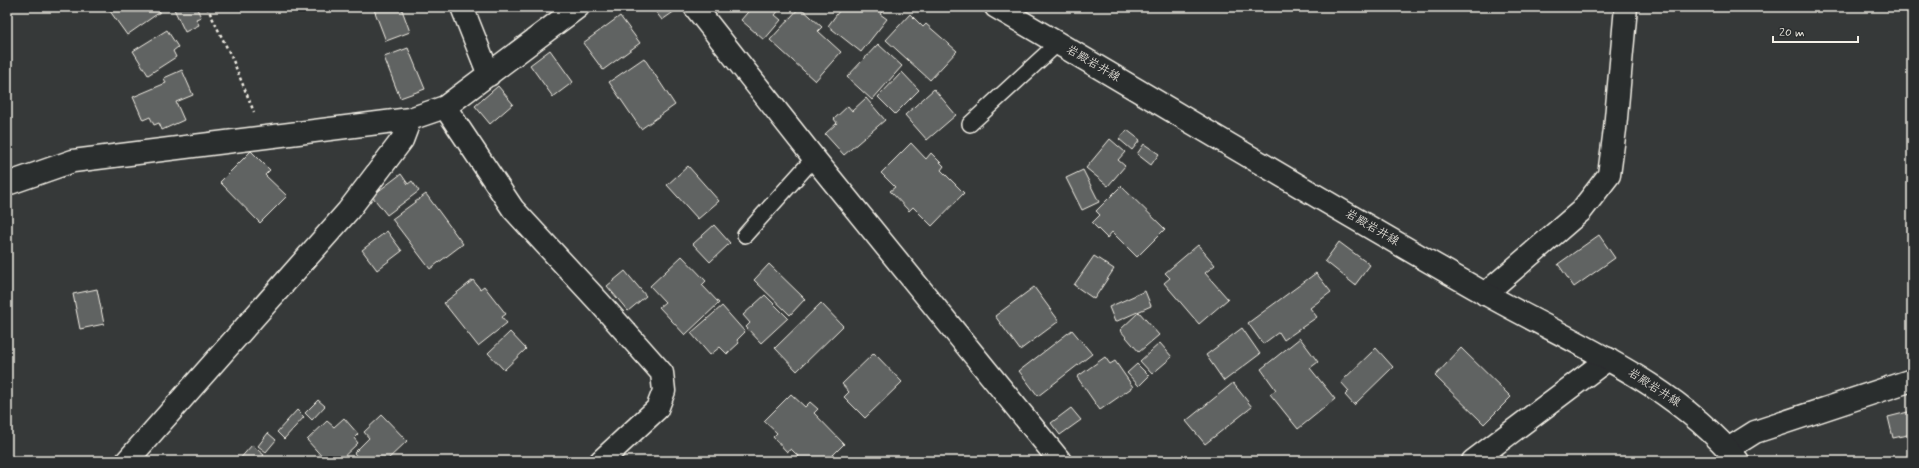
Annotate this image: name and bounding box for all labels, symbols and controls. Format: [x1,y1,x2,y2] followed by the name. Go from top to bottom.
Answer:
[1773,18,1858,44] scale bar
[1779,25,1805,41] text: 20 m
[1063,42,1123,86] street label: 岩殿岩井線
[1342,206,1402,250] street label: 岩殿岩井線
[1624,365,1684,411] street label: 岩殿岩井線

